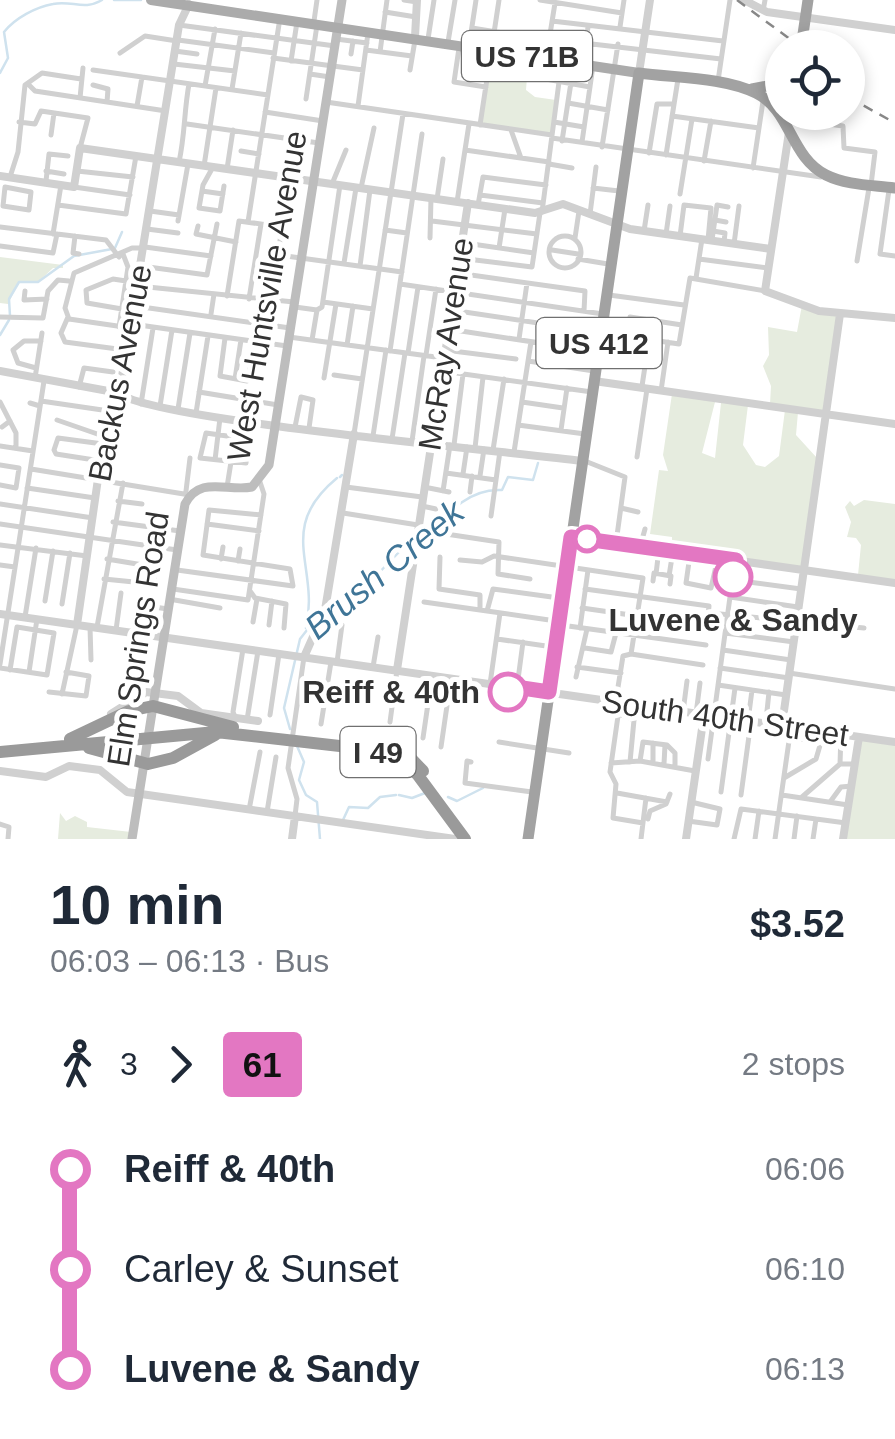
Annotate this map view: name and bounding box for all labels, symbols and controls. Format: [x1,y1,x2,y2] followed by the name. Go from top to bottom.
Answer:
[765,30,865,130] map controls
[765,30,865,130] button: locate
[462,31,592,81] road number: US 71B
[220,128,314,464] street label: West Huntsville Avenue
[411,235,481,453] street label: McRay Avenue
[81,262,159,484] street label: Backus Avenue
[536,318,662,368] road number: US 412
[297,491,472,646] water label: Brush Creek
[100,509,176,769] street label: Elm Springs Road
[574,526,600,552] unlabelled marker
[714,558,752,596] marker: Luvene & Sandy
[609,602,858,638] place label: Luvene & Sandy
[489,673,527,711] marker: Reiff & 40th
[302,674,480,710] place label: Reiff & 40th
[599,683,851,753] street label: South 40th Street
[340,727,416,777] road number: I 49
[50,874,224,936] text: 10 min
[750,903,845,945] text: $3.52
[50,943,329,979] text: 06:03 – 06:13 · Bus
[50,1037,105,1092] icon: walk
[153,1037,208,1092] icon: forward
[243,1045,282,1084] text: 61
[120,1046,138,1082] text: 3
[742,1046,845,1082] text: 2 stops
[124,1148,335,1190] text: Reiff & 40th
[765,1151,845,1187] text: 06:06
[124,1248,399,1290] text: Carley & Sunset
[765,1251,845,1287] text: 06:10
[124,1348,420,1390] text: Luvene & Sandy
[765,1351,845,1387] text: 06:13

